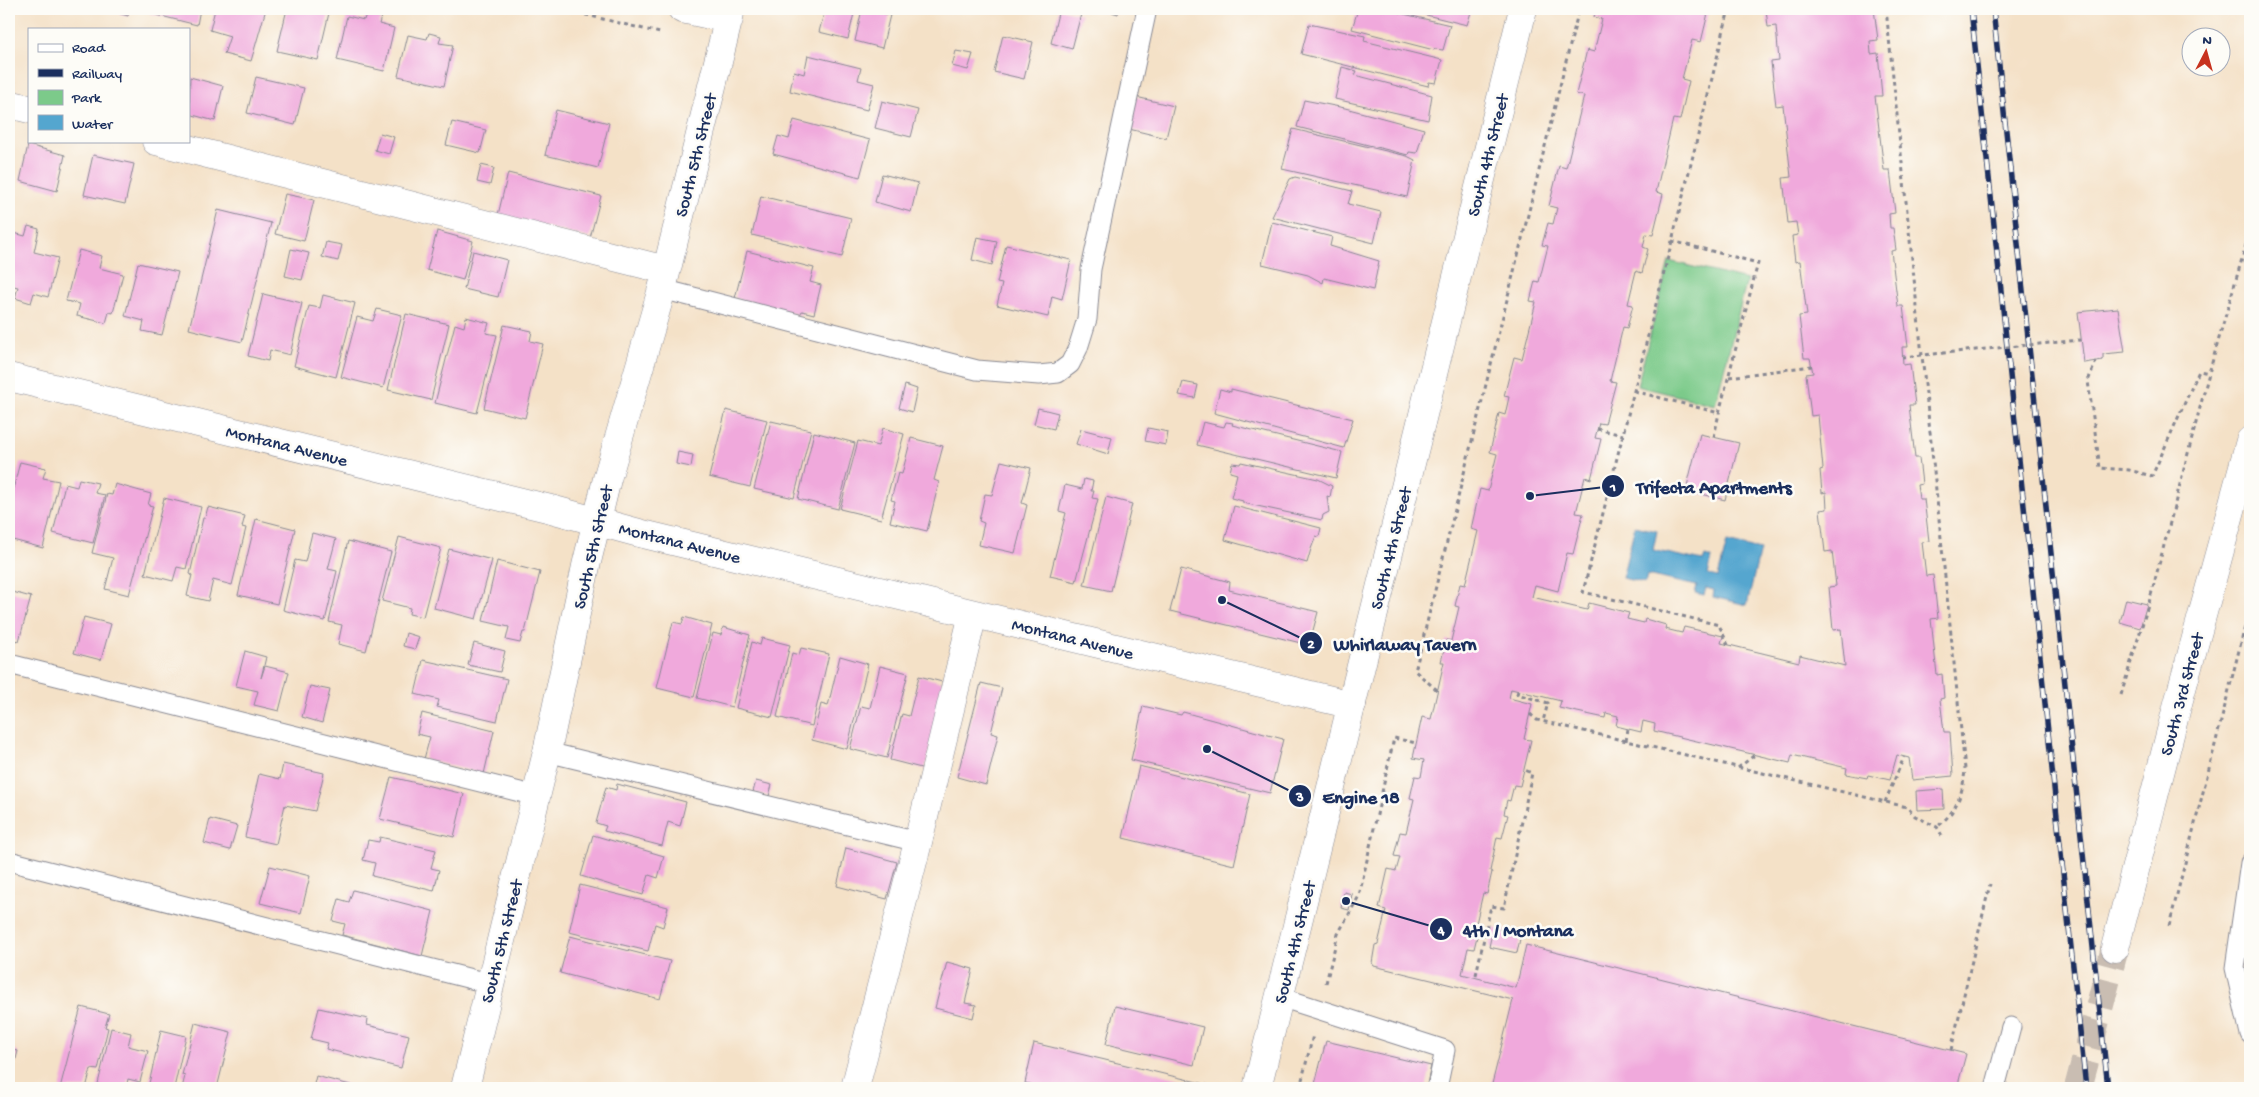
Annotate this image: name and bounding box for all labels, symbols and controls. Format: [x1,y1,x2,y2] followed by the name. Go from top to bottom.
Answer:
[28,28,190,142] legend
[2182,28,2232,78] north arrow
[2202,33,2213,50] text: N
[72,40,106,58] text: Road
[72,66,123,84] text: Railway
[71,90,102,108] text: Park
[672,90,723,219] street label: South 5th Street
[1464,91,1515,219] street label: South 4th Street
[72,116,114,134] text: Water
[223,422,350,473] street label: Montana Avenue
[1601,469,1802,503] callout: Trifecta Apartments
[1634,478,1793,501] text: Trifecta Apartments
[1609,479,1616,497] text: 1
[570,482,619,611] street label: South 5th Street
[1367,484,1418,612] street label: South 4th Street
[616,519,743,570] street label: Montana Avenue
[1009,615,1136,666] street label: Montana Avenue
[1299,626,1487,660] callout: Whirlaway Tavern
[2157,630,2210,758] street label: South 3rd Street
[1333,635,1477,658] text: Whirlaway Tavern
[1307,636,1315,654] text: 2
[1287,779,1410,813] callout: Engine 18
[1322,788,1400,811] text: Engine 18
[1295,789,1304,807] text: 3
[478,876,529,1005] street label: South 5th Street
[1271,878,1322,1006] street label: South 4th Street
[1428,912,1584,946] callout: 4th / Montana
[1462,921,1575,944] text: 4th / Montana
[1436,922,1445,940] text: 4

